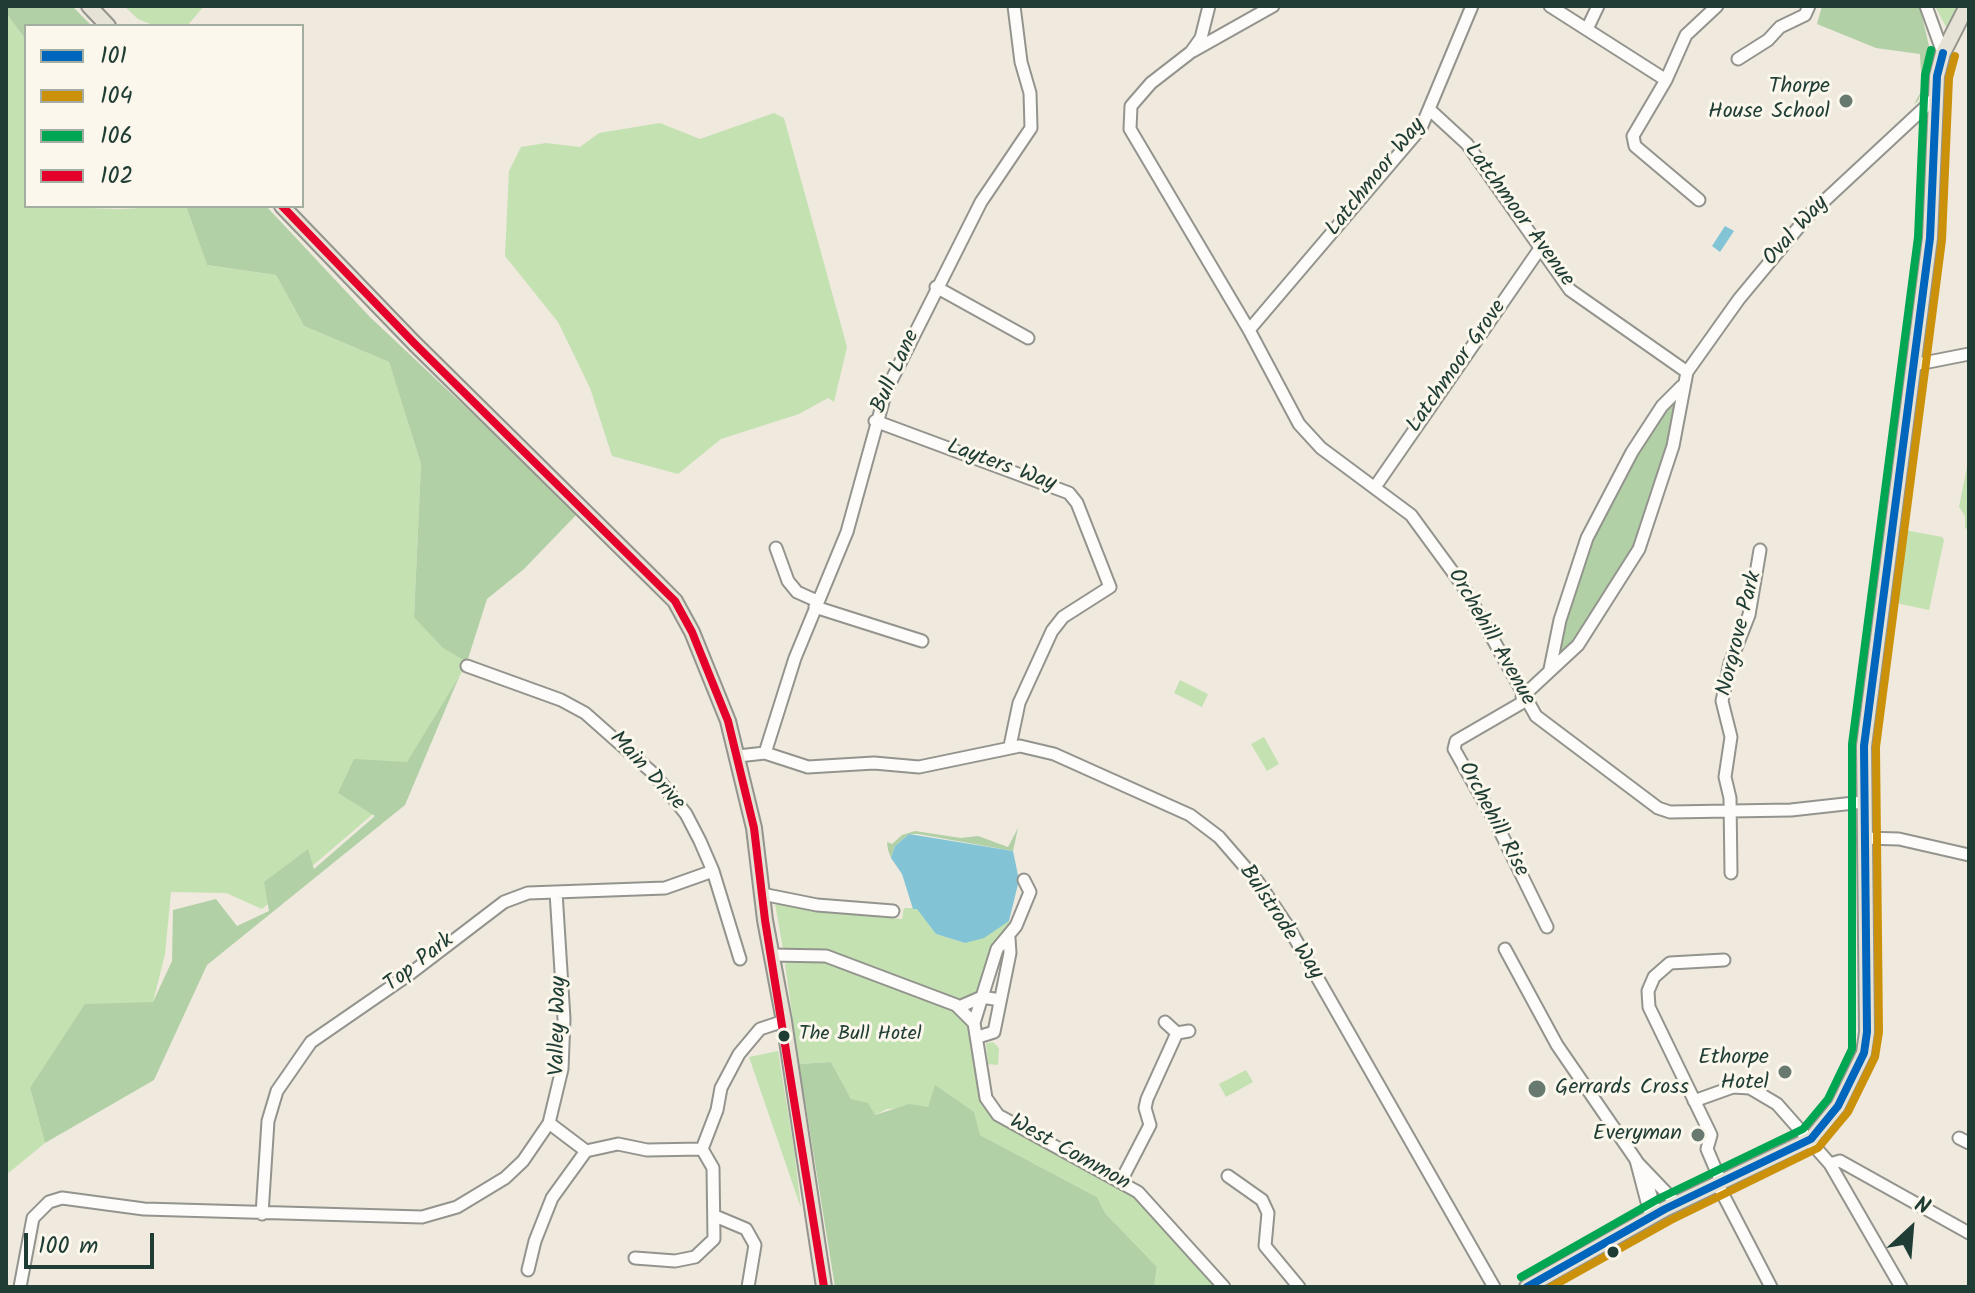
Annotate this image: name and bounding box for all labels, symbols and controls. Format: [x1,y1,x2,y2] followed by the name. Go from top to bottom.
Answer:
[24,24,304,208] legend
[100,37,127,76] text: 101
[1708,75,1830,126] place label: Thorpe House School
[100,77,133,116] text: 104
[1837,92,1855,110] marker: Thorpe House School
[1321,114,1433,242] street label: Latchmoor Way
[100,117,133,156] text: 106
[1457,139,1579,293] street label: Latchmoor Avenue
[100,157,133,196] text: 102
[1759,192,1835,272] street label: Oval Way
[1402,296,1514,438] street label: Latchmoor Grove
[867,326,927,418] street label: Bull Lane
[943,435,1059,499] street label: Layters Way
[1440,565,1540,711] street label: Orchehill Avenue
[1713,569,1769,699] street label: Norgrove Park
[602,727,690,817] street label: Main Drive
[1451,758,1533,882] street label: Orchehill Rise
[1232,861,1328,985] street label: Bulstrode Way
[380,929,460,999] street label: Top Park
[546,976,574,1076] street label: Valley Way
[799,1024,922,1048] place label: The Bull Hotel
[776,1028,792,1044] marker: The Bull Hotel
[1698,1046,1769,1098] place label: Ethorpe Hotel
[1776,1063,1794,1081] marker: Ethorpe Hotel
[1555,1076,1689,1102] place label: Gerrards Cross
[1526,1078,1548,1100] marker: Gerrards Cross
[1004,1110,1134,1198] street label: West Common
[1593,1122,1682,1148] place label: Everyman
[1689,1126,1707,1144] marker: Everyman
[1908,1188,1936,1226] text: N
[1871,1189,1951,1269] north arrow
[28,1217,158,1267] scale bar
[38,1227,98,1266] text: 100 m
[1605,1244,1621,1260] unlabelled marker

